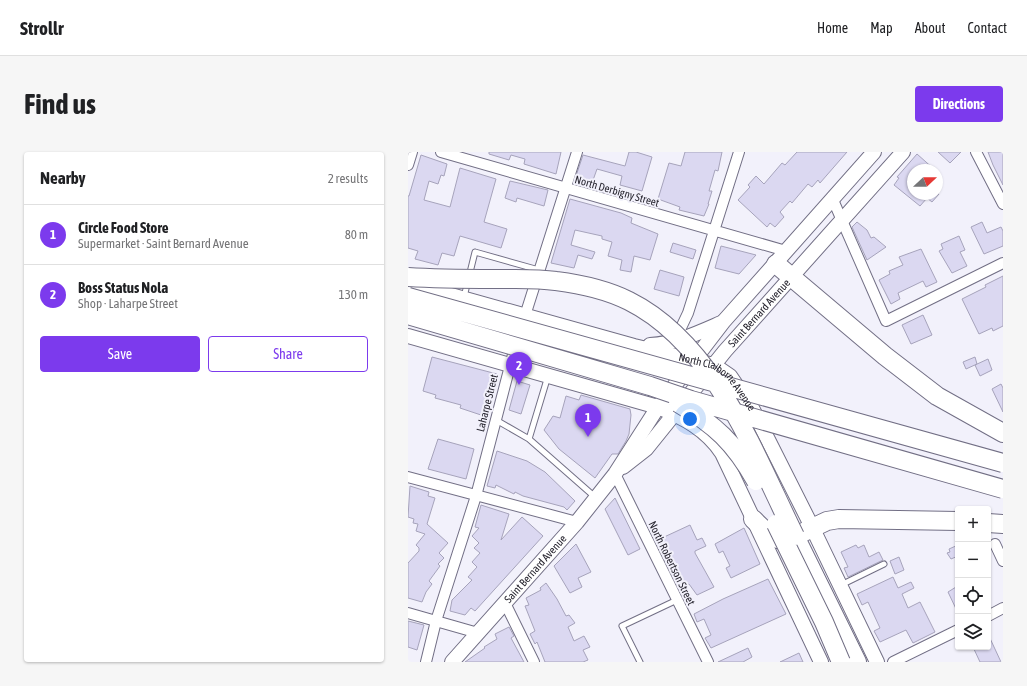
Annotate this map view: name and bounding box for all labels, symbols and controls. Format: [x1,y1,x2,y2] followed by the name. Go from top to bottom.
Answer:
[20,17,64,39] text: Strollr
[817,20,848,36] text: Home
[870,20,893,36] text: Map
[915,20,946,36] text: About
[968,20,1007,36] text: Contact
[915,86,1003,122] button: Directions
[24,88,96,120] text: Find us
[907,164,943,200] north arrow
[40,168,86,188] text: Nearby
[328,171,368,186] text: 2 results
[573,173,661,209] street label: North Derbigny Street
[78,219,169,236] text: Circle Food Store
[50,227,56,242] text: 1
[345,227,368,242] text: 80 m
[78,236,249,251] text: Supermarket · Saint Bernard Avenue
[726,277,792,349] street label: Saint Bernard Avenue
[78,279,168,296] text: Boss Status Nola
[50,287,56,302] text: 2
[339,287,368,302] text: 130 m
[78,296,178,311] text: Shop · Laharpe Street
[40,336,200,372] button: Save
[208,336,368,372] button: Share
[678,351,758,413] street label: North Claiborne Avenue
[506,352,532,385] pin: 2
[474,373,500,433] street label: Laharpe Street
[575,404,601,437] pin: 1
[680,409,700,429] your location
[955,506,991,650] map controls
[955,506,991,542] button: +
[646,519,698,607] street label: North Robertson Street
[502,532,569,605] street label: Saint Bernard Avenue
[955,542,991,578] button: −
[955,578,991,614] button: locate
[955,614,991,650] button: layers

